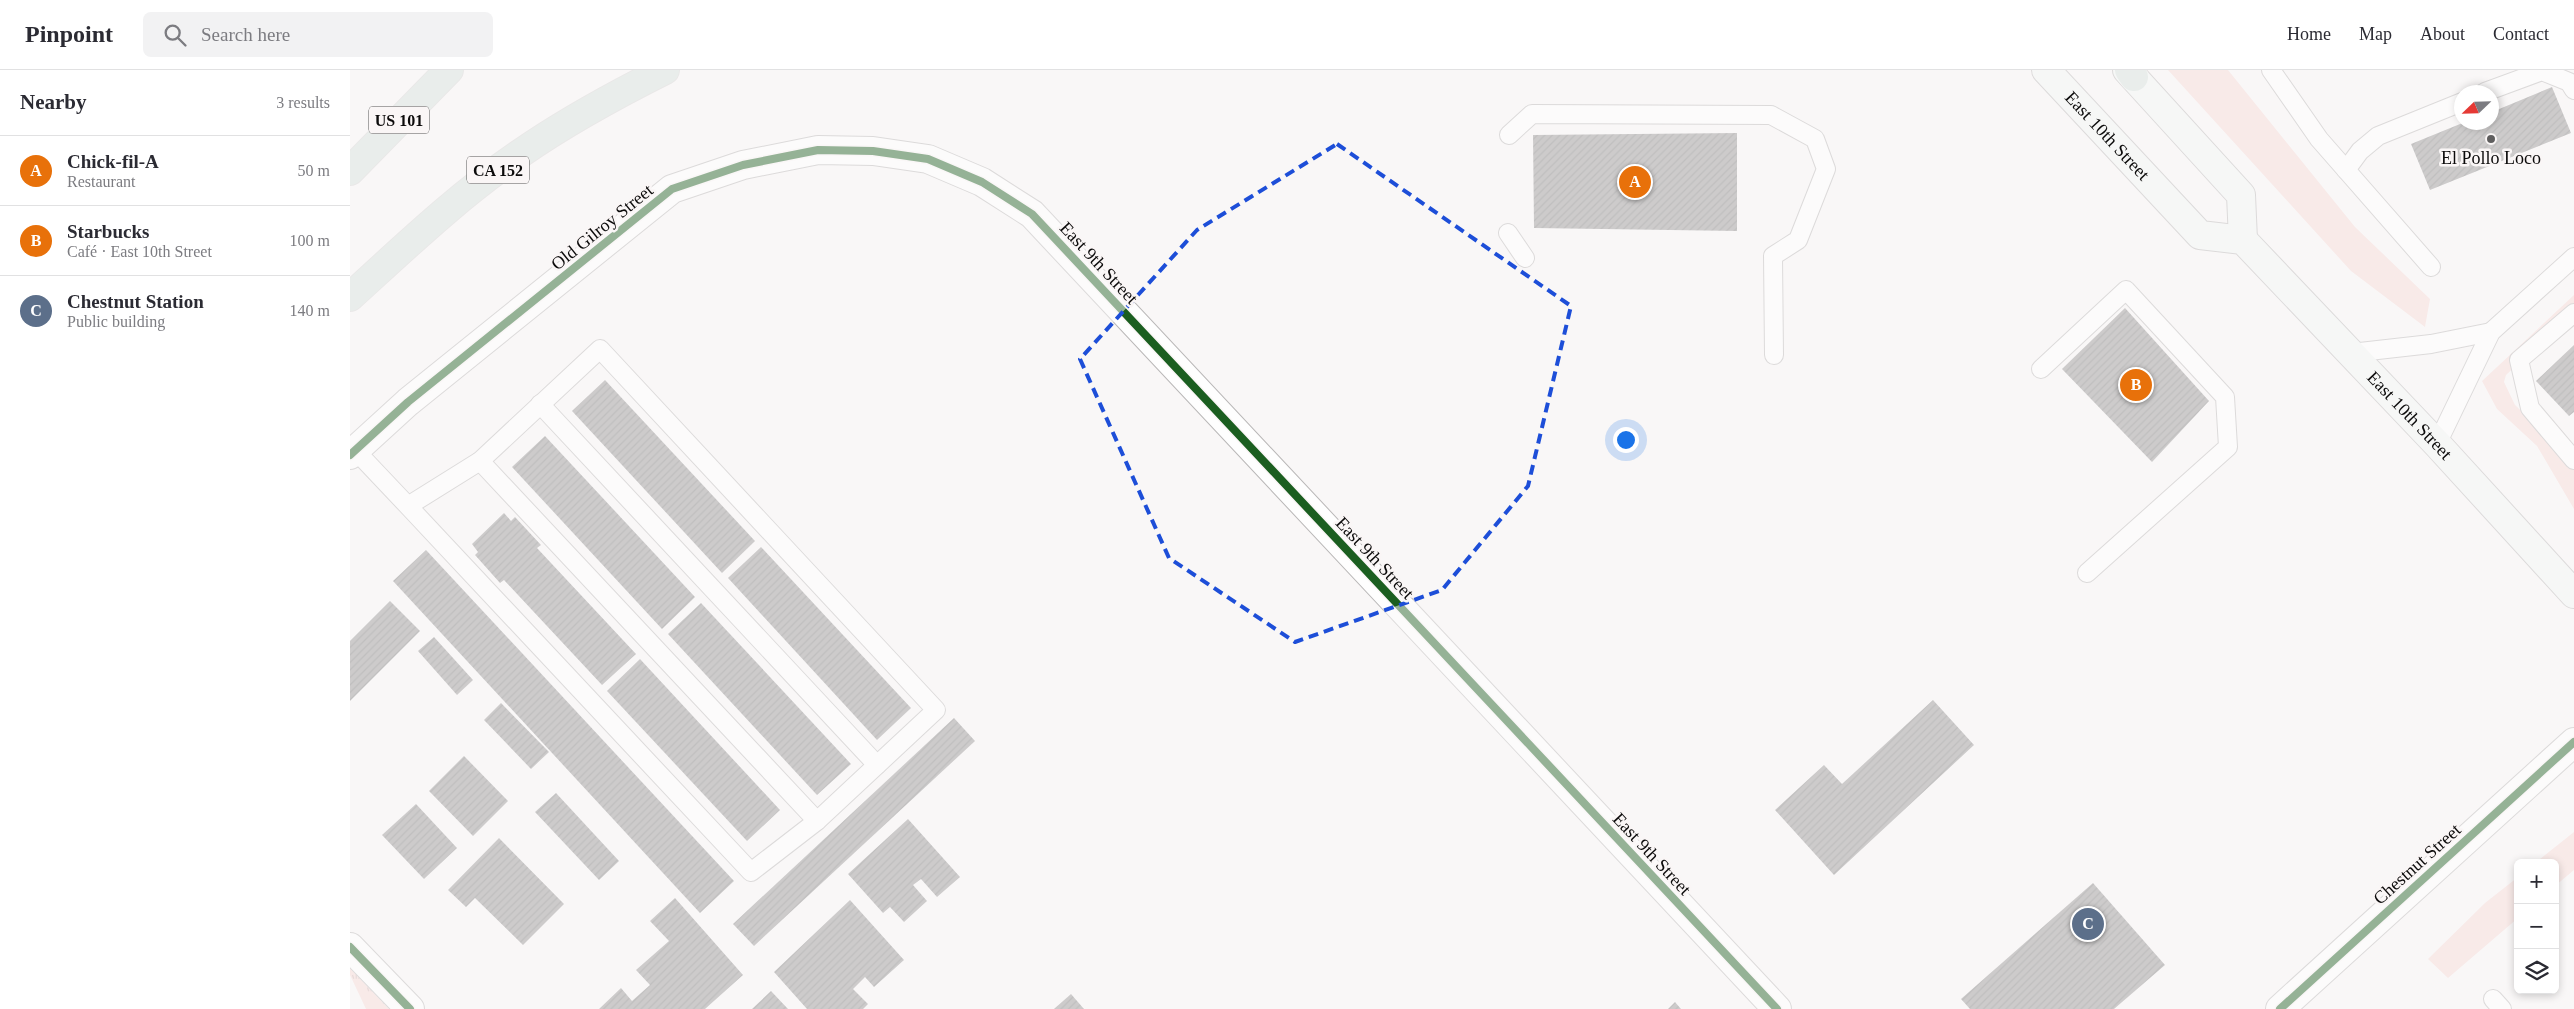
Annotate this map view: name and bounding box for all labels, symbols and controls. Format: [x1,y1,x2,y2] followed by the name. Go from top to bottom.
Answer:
[143,12,493,57] search box
[25,21,113,47] text: Pinpoint
[161,21,189,49] icon: search
[201,24,290,45] text: Search here
[2287,24,2331,44] text: Home
[2359,24,2392,44] text: Map
[2420,24,2465,44] text: About
[2493,24,2549,44] text: Contact
[2454,85,2499,130] north arrow
[2061,87,2154,184] street label: East 10th Street
[20,90,87,114] text: Nearby
[276,94,330,111] text: 3 results
[369,106,429,134] road number: US 101
[2485,133,2497,145] marker: El Pollo Loco
[2441,148,2541,168] place label: El Pollo Loco
[67,151,159,172] text: Chick-fil-A
[467,156,529,184] road number: CA 152
[30,162,42,179] text: A
[298,162,330,179] text: 50 m
[1619,163,1651,201] pin: A
[67,173,135,190] text: Restaurant
[547,180,657,274] street label: Old Gilroy Street
[1056,218,1142,308] street label: East 9th Street
[67,221,149,242] text: Starbucks
[31,232,41,249] text: B
[290,232,330,249] text: 100 m
[67,243,212,260] text: Café · East 10th Street
[67,291,204,312] text: Chestnut Station
[30,302,42,319] text: C
[290,302,330,319] text: 140 m
[67,313,165,330] text: Public building
[2120,366,2152,404] pin: B
[2363,367,2456,464] street label: East 10th Street
[1613,427,1639,453] your location
[1332,513,1418,603] street label: East 9th Street
[1609,809,1695,899] street label: East 9th Street
[2369,820,2465,908] street label: Chestnut Street
[2514,859,2559,994] map controls
[2514,859,2559,904] button: +
[2514,904,2559,949] button: −
[2072,905,2104,943] pin: C
[2514,949,2559,994] button: layers

